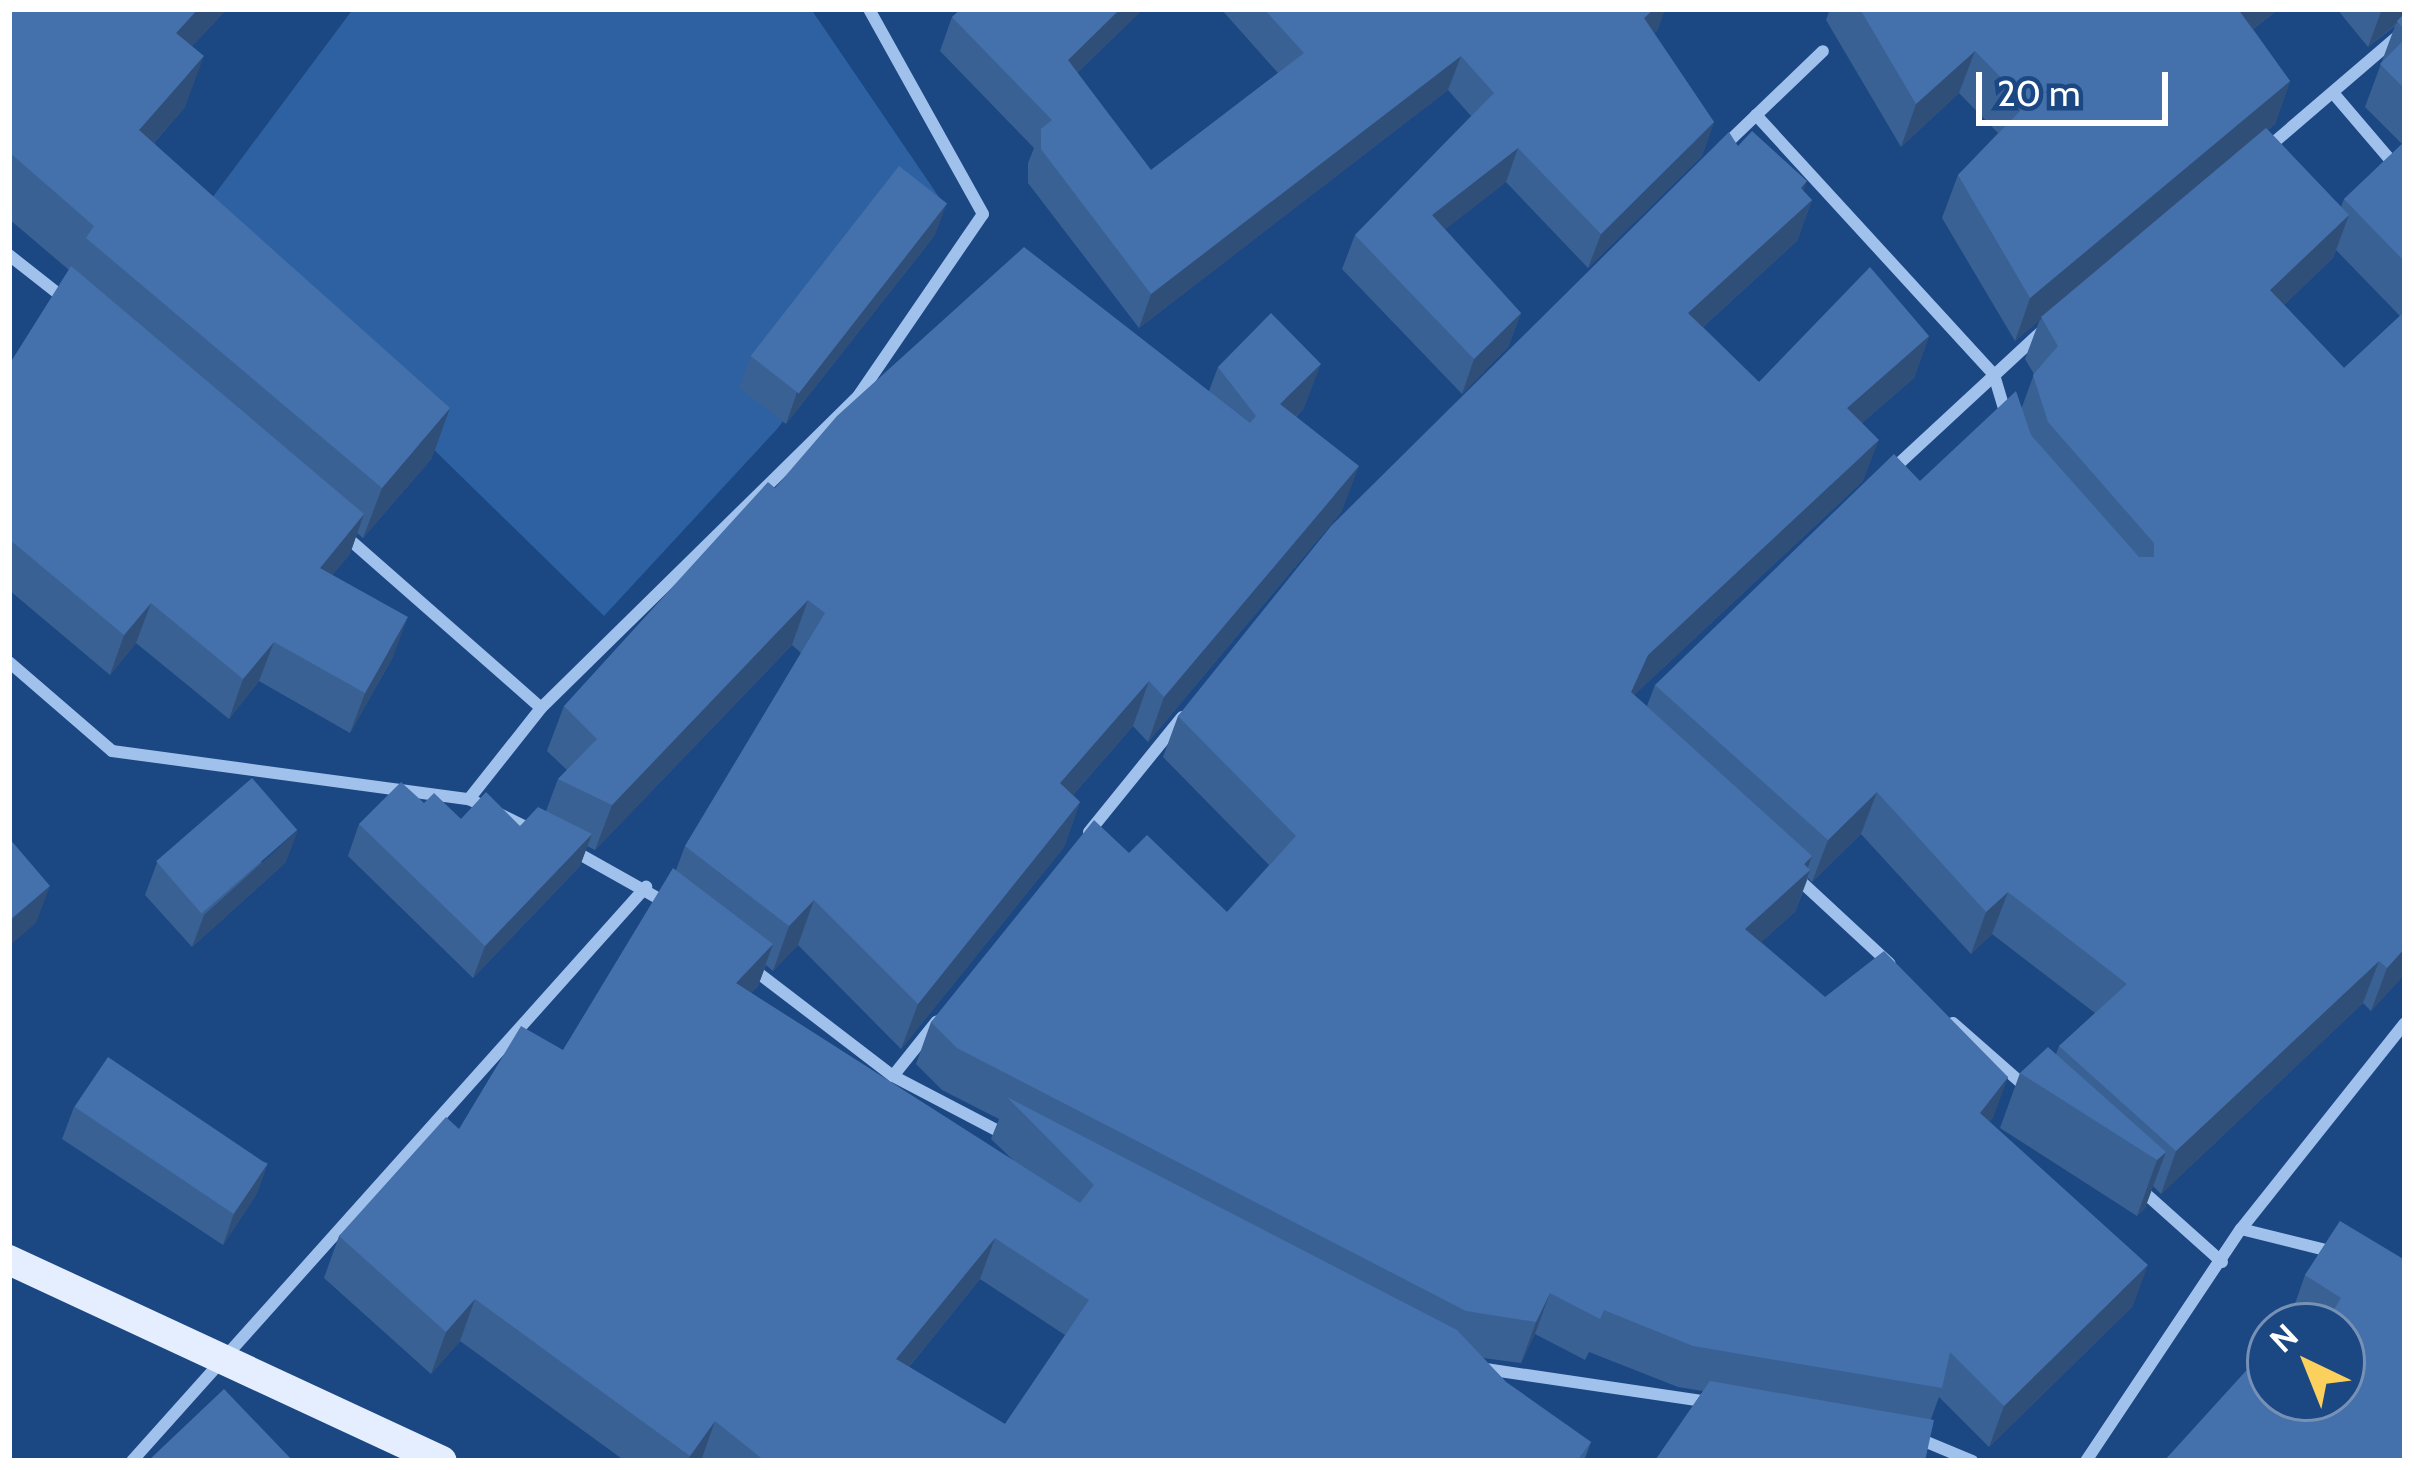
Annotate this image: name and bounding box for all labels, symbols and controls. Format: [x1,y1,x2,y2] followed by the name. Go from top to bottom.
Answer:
[1982,48,2174,122] scale bar
[1997,71,2081,115] text: 20 m
[2246,1302,2366,1422] north arrow
[2261,1315,2306,1360] text: N

